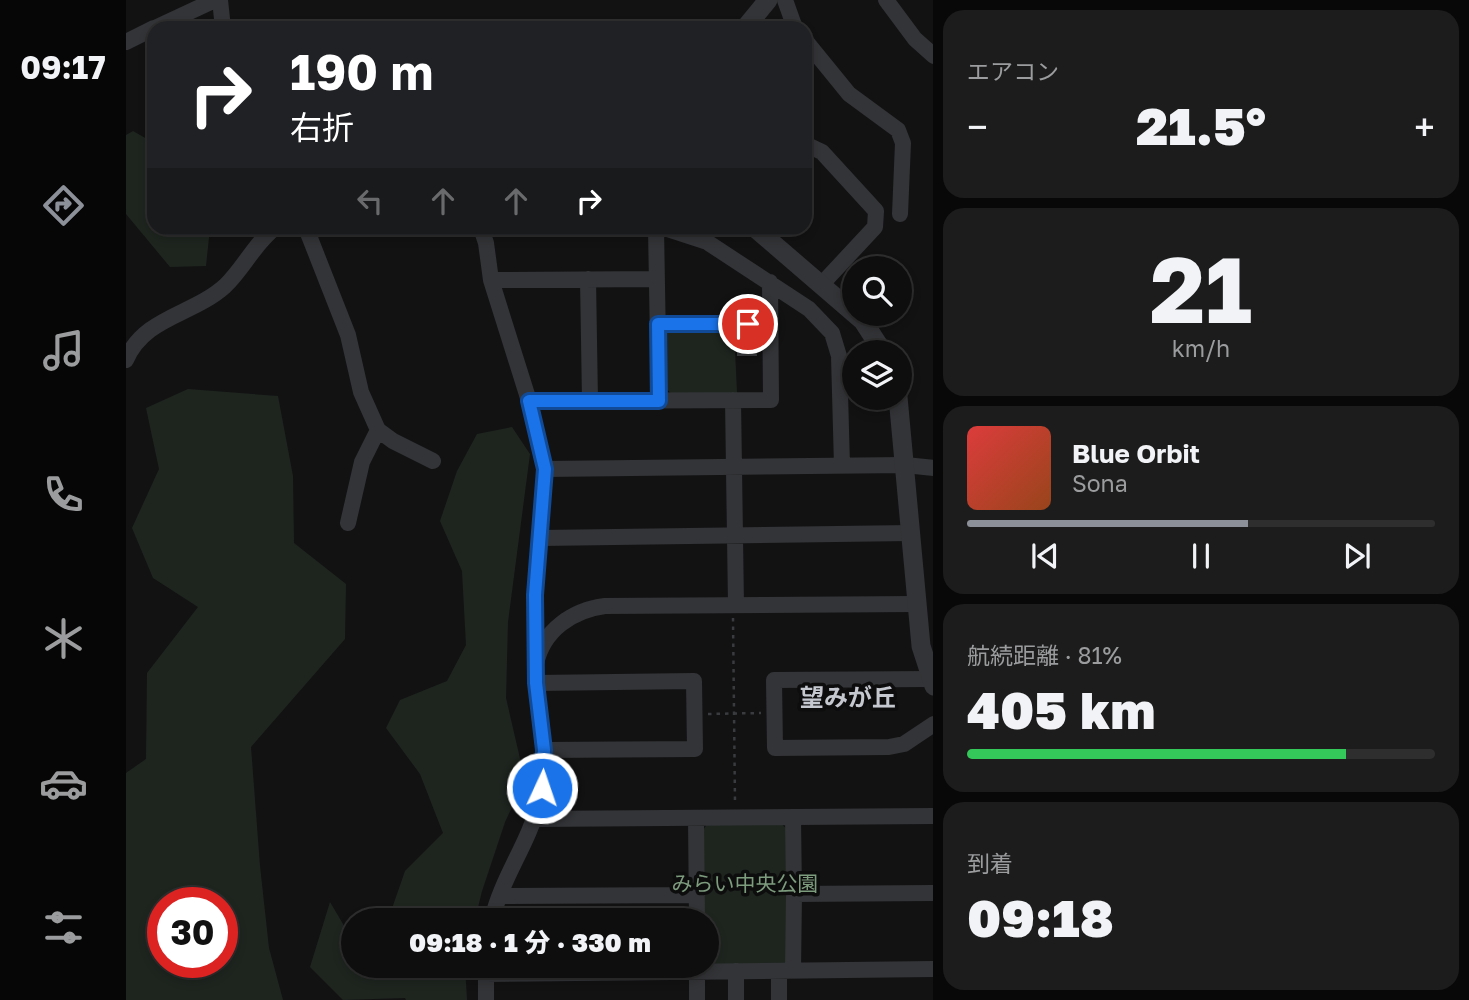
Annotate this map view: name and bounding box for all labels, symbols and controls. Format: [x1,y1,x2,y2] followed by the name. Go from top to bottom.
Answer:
[290,42,433,101] text: 190 m
[20,48,106,86] text: 09:17
[175,49,266,140] icon: right
[967,57,1059,85] text: エアコン
[1136,94,1266,156] text: 21.5°
[967,104,988,149] text: −
[1414,104,1435,149] text: +
[290,108,354,146] text: 右折
[39,181,88,230] icon: directions
[351,182,389,220] icon: left
[424,182,462,220] icon: ahead
[497,182,535,220] icon: ahead
[570,182,608,220] icon: right
[1150,234,1252,343] text: 21
[842,256,912,410] map controls
[842,256,912,326] button: search
[718,294,778,354] pin
[729,305,767,343] icon: arrive
[39,326,88,375] icon: music
[1172,334,1230,362] text: km/h
[842,340,912,410] button: layers
[1072,438,1200,469] text: Blue Orbit
[1072,469,1128,497] text: Sona
[39,470,88,519] icon: phone
[1026,537,1064,575] icon: previous
[1182,537,1220,575] icon: pause
[1338,537,1376,575] icon: next
[39,614,88,663] icon: climate
[967,641,1122,669] text: 航続距離 · 81%
[967,678,1155,740] text: 405 km
[800,682,896,711] district label: 望みが丘
[505,751,579,825] position arrow
[39,759,88,808] icon: car
[967,849,1013,877] text: 到着
[672,870,819,896] park label: みらい中央公園
[967,886,1114,948] text: 09:18
[147,887,238,978] speed limit sign: 30
[39,903,88,952] icon: filters
[409,927,651,958] text: 09:18 · 1 分 · 330 m

